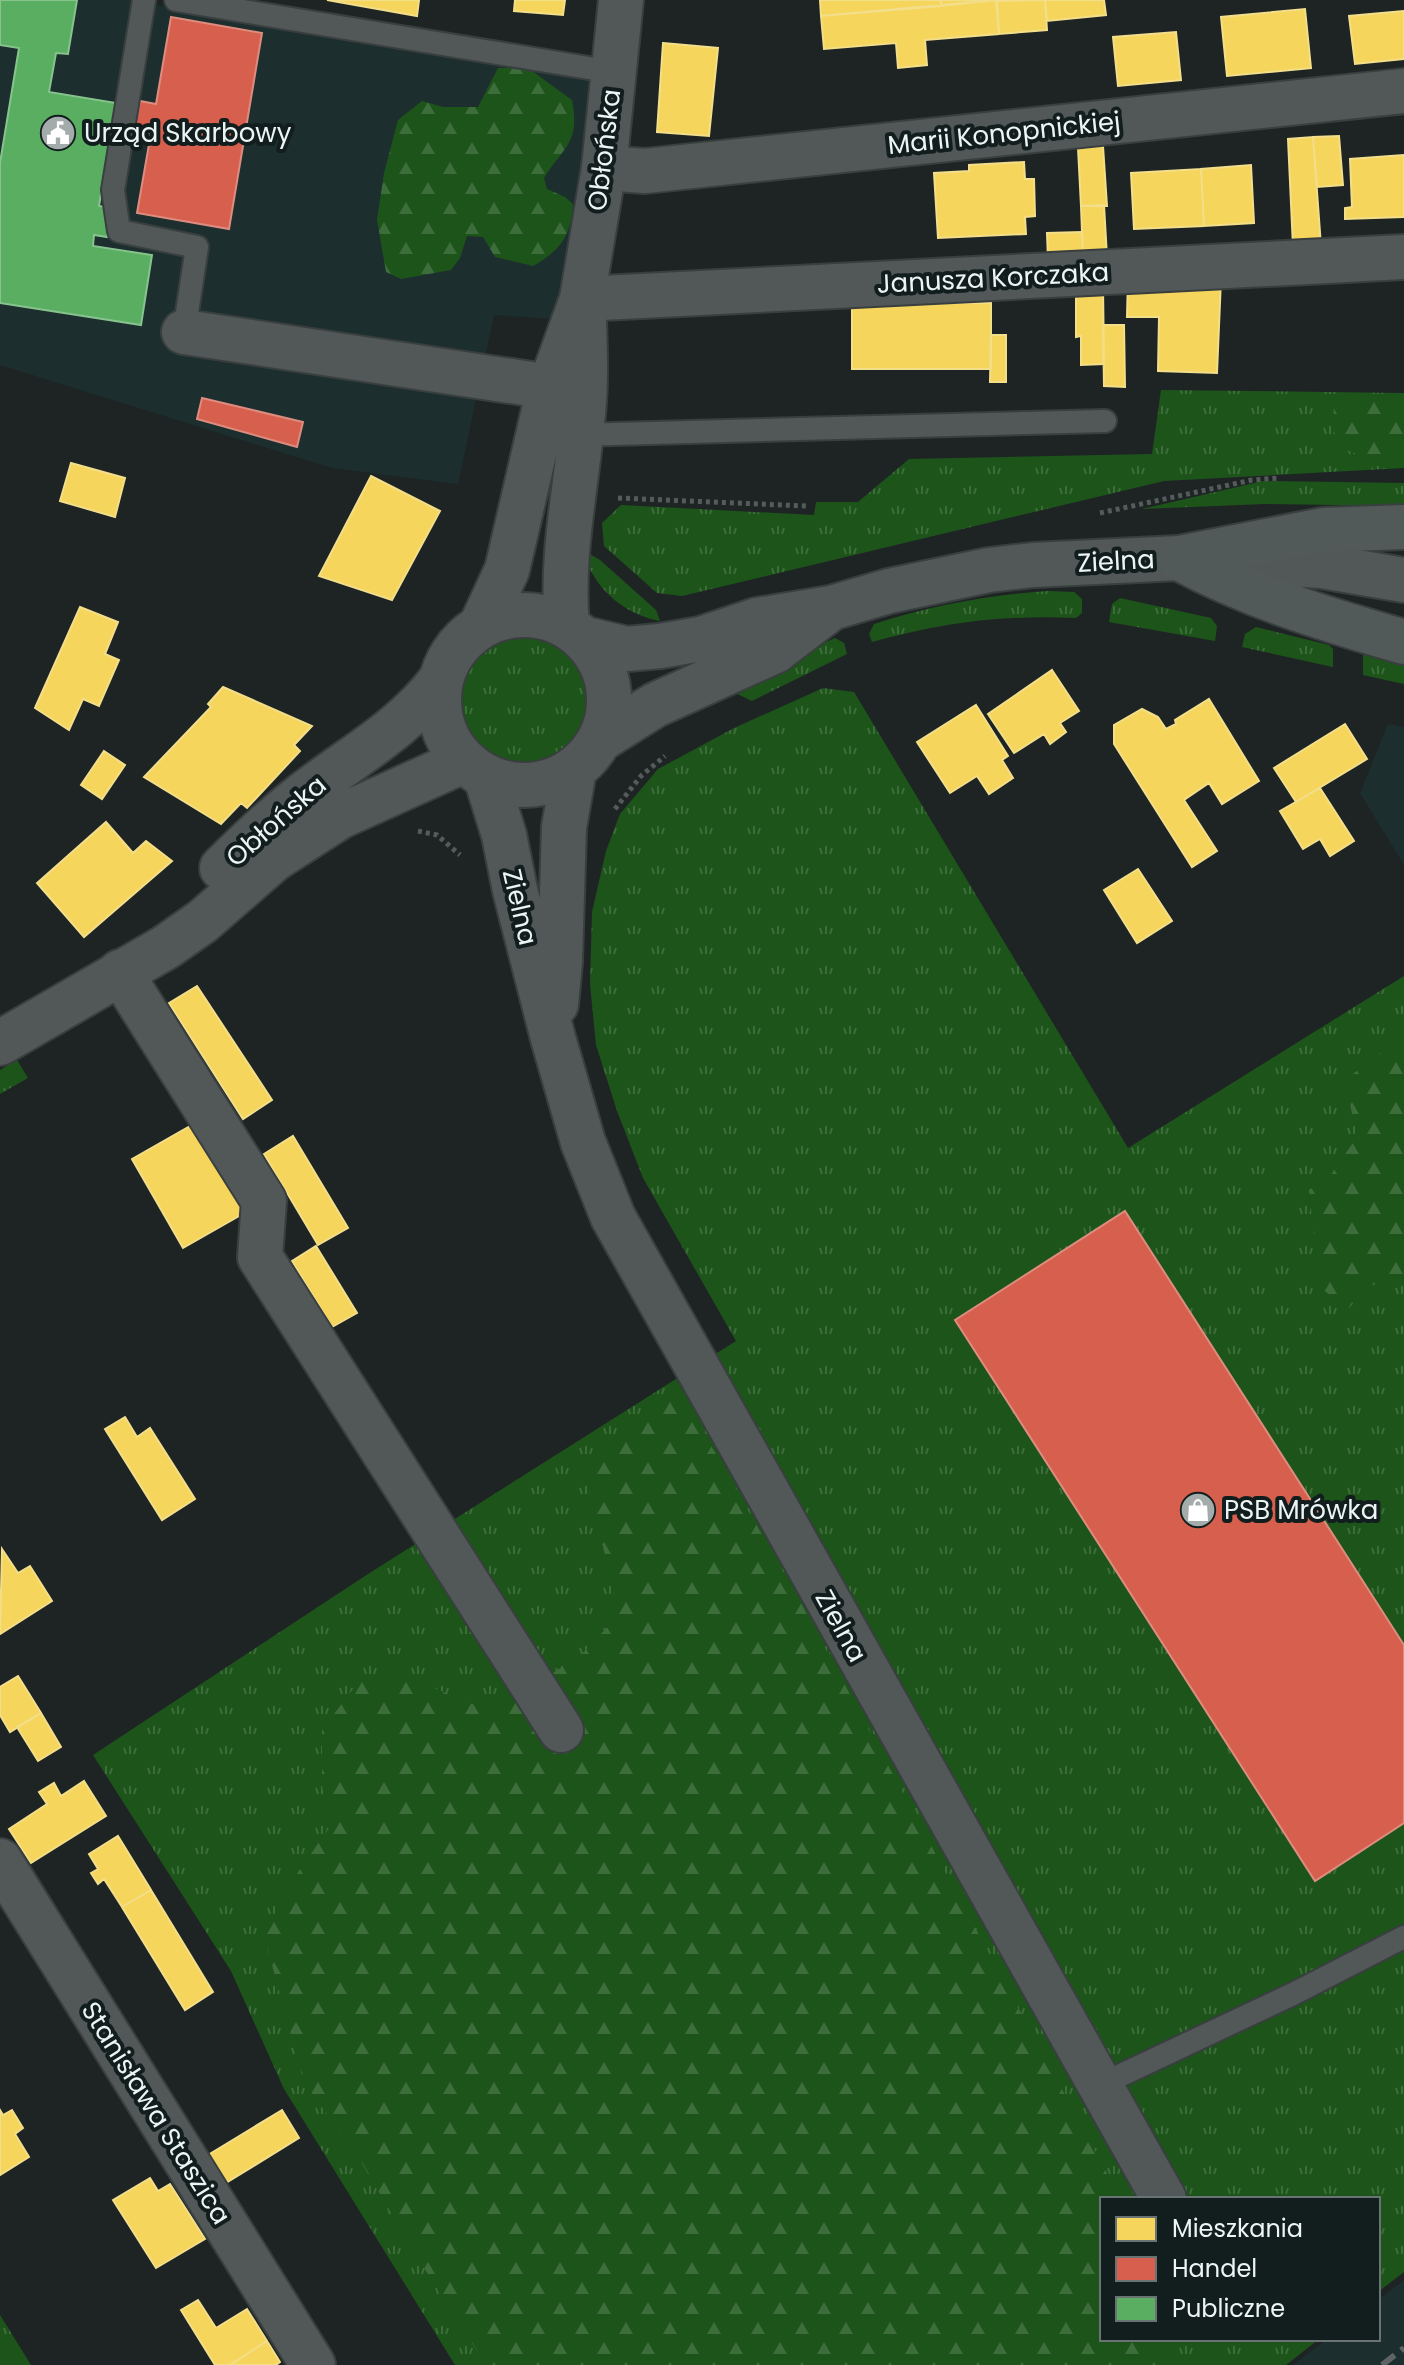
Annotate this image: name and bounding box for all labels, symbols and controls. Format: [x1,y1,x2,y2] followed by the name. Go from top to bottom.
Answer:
[579,87,629,213] street label: Obłońska
[886,103,1122,163] street label: Marii Konopnickiej
[39,114,77,152] public building icon: Urząd Skarbowy
[84,115,292,151] place label: Urząd Skarbowy
[876,254,1110,302] street label: Janusza Korczaka
[1077,541,1155,581] street label: Zielna
[218,767,334,875] street label: Obłońska
[494,865,546,949] street label: Zielna
[1179,1491,1217,1529] shop icon: PSB Mrówka
[1224,1492,1378,1528] place label: PSB Mrówka
[807,1584,875,1668] street label: Zielna
[73,1995,239,2231] street label: Stanisława Staszica
[1100,2197,1380,2341] legend
[1172,2212,1303,2245] text: Mieszkania
[1172,2252,1257,2285] text: Handel
[1172,2292,1285,2325] text: Publiczne

